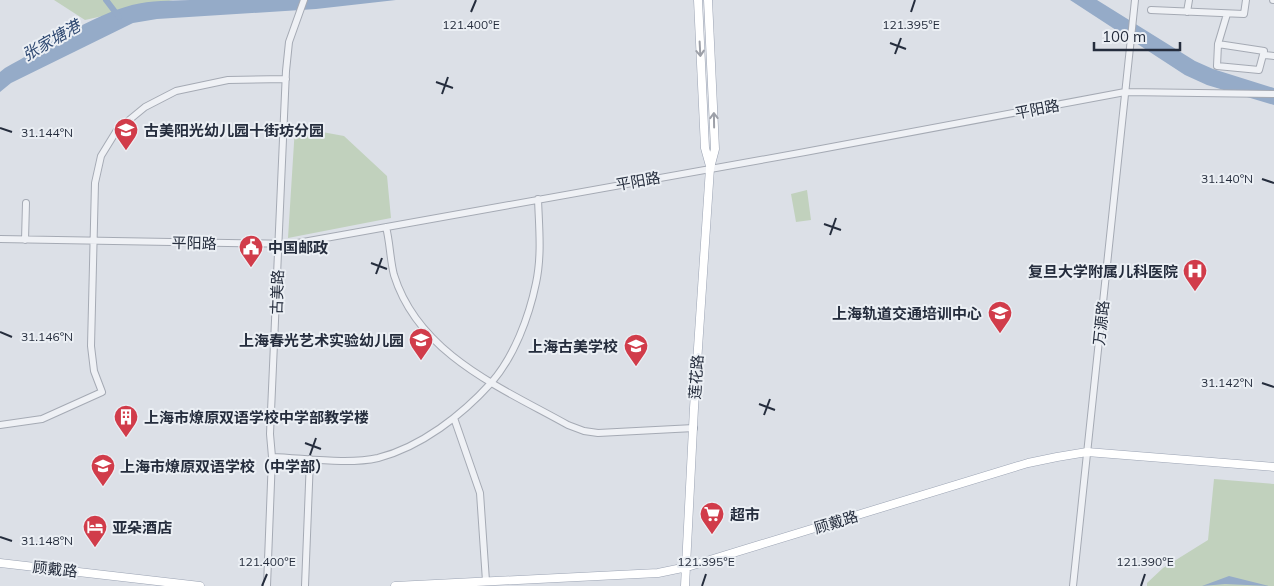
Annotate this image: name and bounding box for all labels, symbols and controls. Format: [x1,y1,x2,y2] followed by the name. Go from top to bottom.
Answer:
[18,14,85,65] water label: 张家塘港
[442,17,500,32] text: 121.400°E
[882,17,940,32] text: 121.395°E
[1094,20,1180,52] scale bar
[1102,27,1146,46] text: 100 m
[696,40,705,56] one-way arrow
[1013,95,1061,123] street label: 平阳路
[709,112,719,128] one-way arrow
[113,117,139,151] school or university icon: 古美阳光幼儿园十街坊分园
[144,121,324,140] place label: 古美阳光幼儿园十街坊分园
[21,125,73,140] text: 31.144°N
[614,168,662,194] street label: 平阳路
[1201,171,1253,186] text: 31.140°N
[171,233,217,253] street label: 平阳路
[238,234,264,268] public building icon: 中国邮政
[268,238,328,257] place label: 中国邮政
[1182,258,1208,292] hospital icon: 复旦大学附属儿科医院
[1028,262,1178,281] place label: 复旦大学附属儿科医院
[267,269,287,315] street label: 古美路
[987,300,1013,334] school or university icon: 上海轨道交通培训中心
[1089,300,1113,346] street label: 万源路
[832,304,982,323] place label: 上海轨道交通培训中心
[408,327,434,361] school or university icon: 上海春光艺术实验幼儿园
[21,329,73,344] text: 31.146°N
[239,331,404,350] place label: 上海春光艺术实验幼儿园
[623,333,649,367] school or university icon: 上海古美学校
[528,337,618,356] place label: 上海古美学校
[685,354,707,400] street label: 莲花路
[1201,375,1253,390] text: 31.142°N
[113,404,139,438] building icon: 上海市燎原双语学校中学部教学楼
[144,408,369,427] place label: 上海市燎原双语学校中学部教学楼
[90,453,116,487] school or university icon: 上海市燎原双语学校（中学部）
[120,457,330,476] place label: 上海市燎原双语学校（中学部）
[699,501,725,535] supermarket icon: 超市
[730,505,760,524] place label: 超市
[812,506,860,538] street label: 顾戴路
[82,514,108,548] hotel icon: 亚朵酒店
[112,518,172,537] place label: 亚朵酒店
[21,533,73,548] text: 31.148°N
[238,554,296,569] text: 121.400°E
[677,554,735,569] text: 121.395°E
[1116,554,1174,569] text: 121.390°E
[32,557,78,581] street label: 顾戴路

